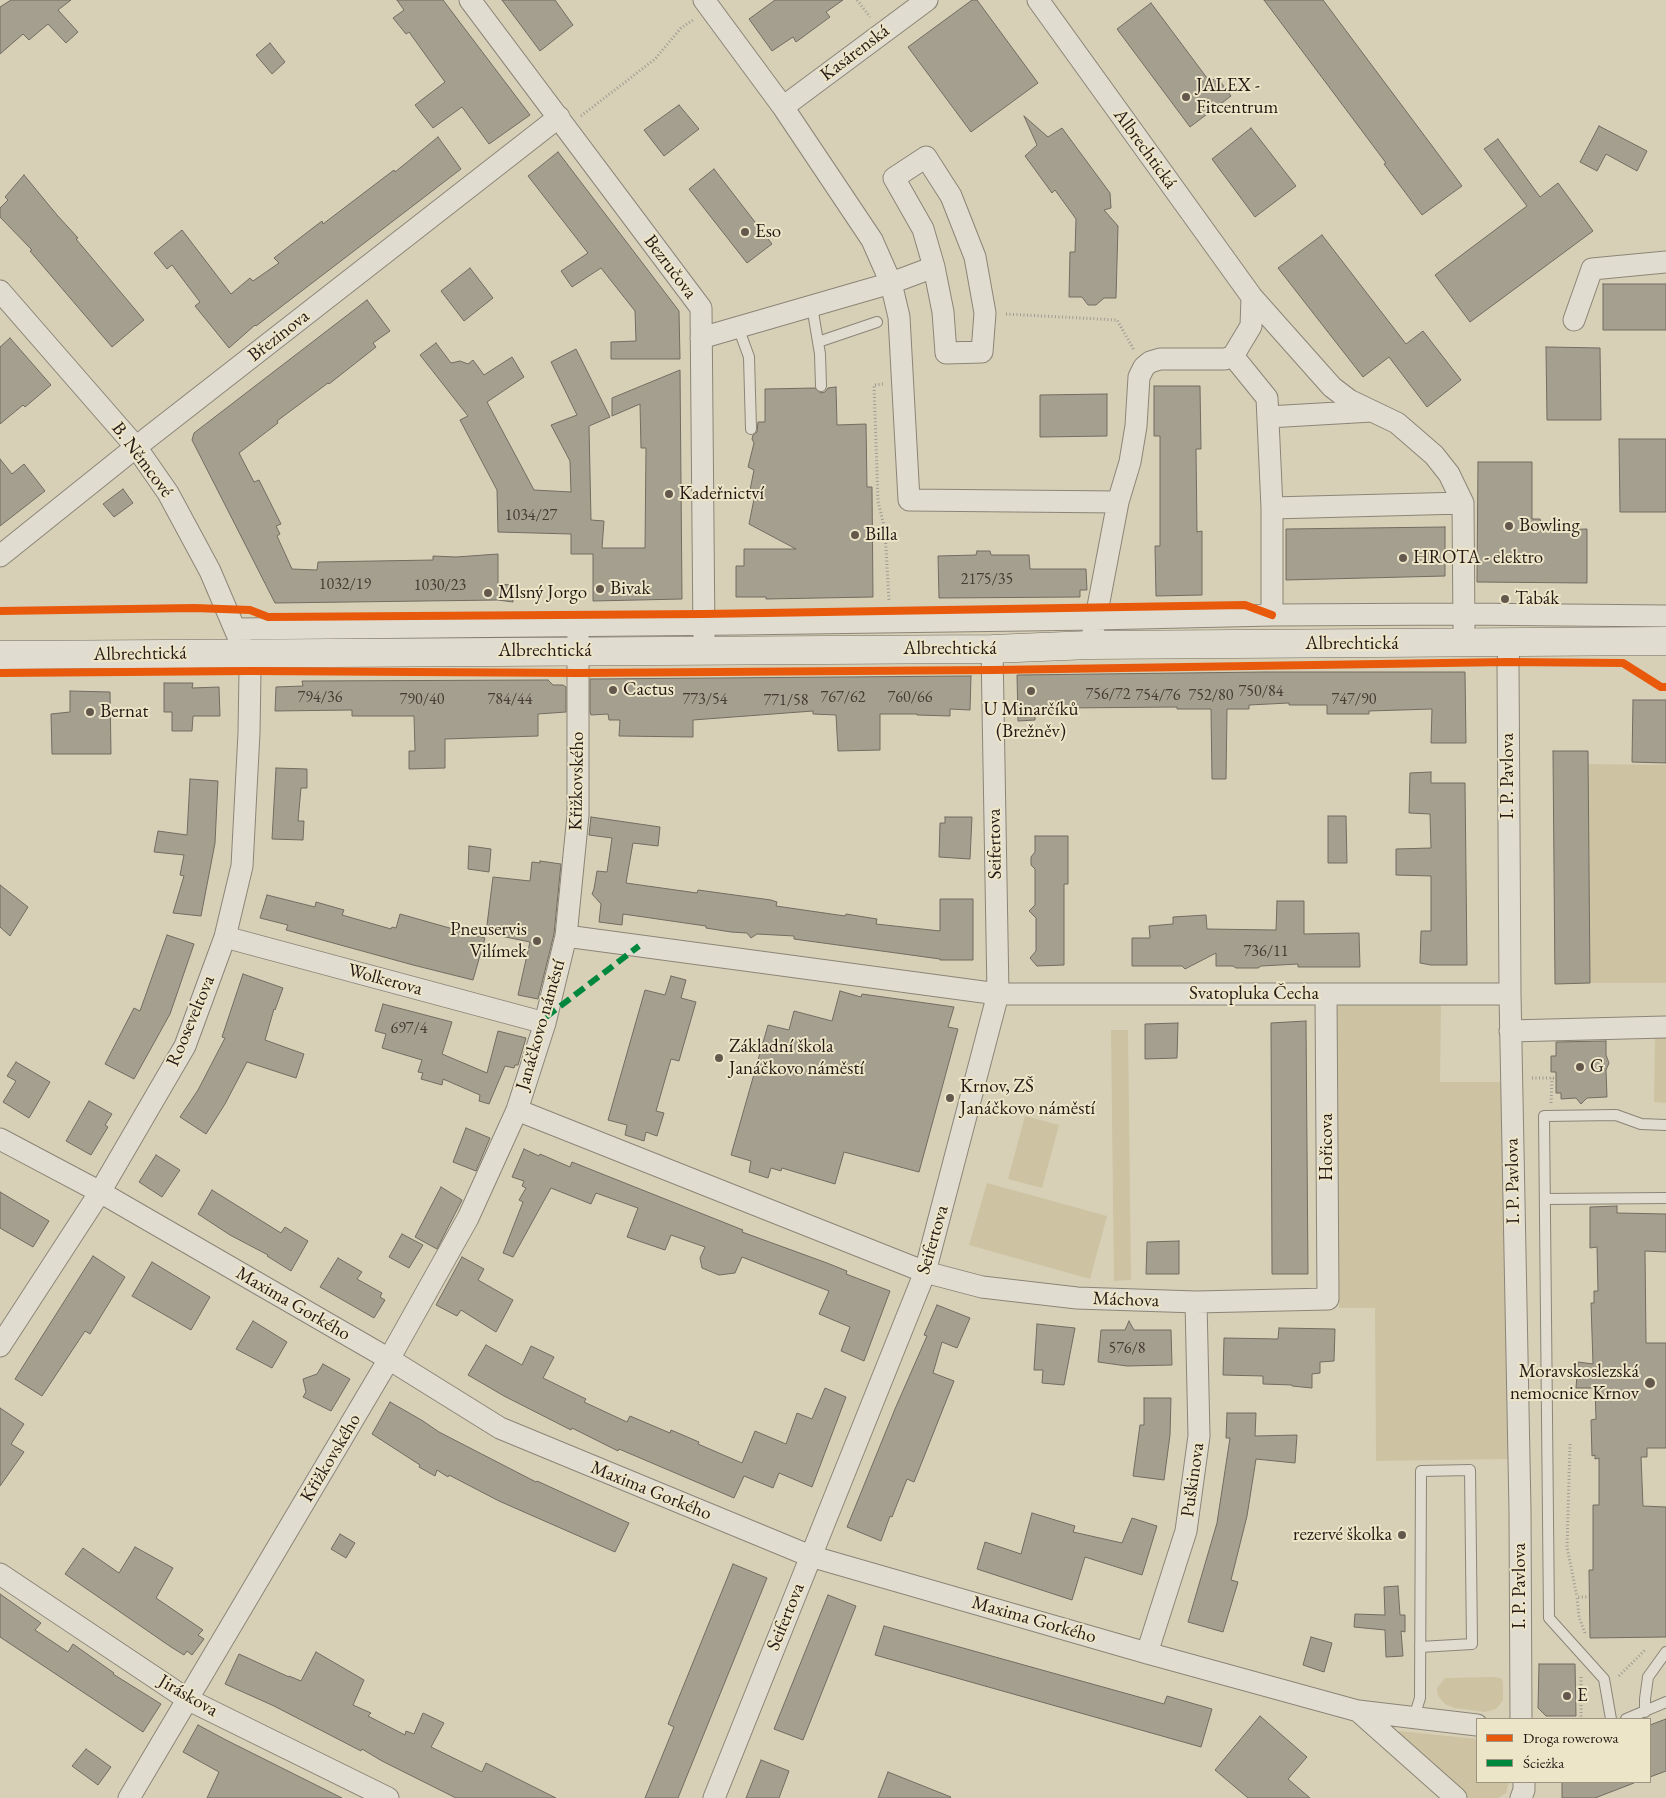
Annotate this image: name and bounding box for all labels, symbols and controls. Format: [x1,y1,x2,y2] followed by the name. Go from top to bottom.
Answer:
[816,20,894,86] street label: Kasárenská
[1196,75,1278,119] place label: JALEX - Fitcentrum
[1180,91,1192,103] marker: JALEX - Fitcentrum
[1108,105,1182,193] street label: Albrechtická
[755,221,781,243] place label: Eso
[739,226,751,238] marker: Eso
[639,231,701,303] street label: Bezručova
[244,305,314,367] street label: Březinova
[106,418,178,502] street label: B. Němcové
[679,483,764,505] place label: Kadeřnictví
[663,488,675,500] marker: Kadeřnictví
[505,506,557,526] house number: 1034/27
[1519,515,1580,537] place label: Bowling
[1503,520,1515,532] marker: Bowling
[865,524,898,546] place label: Billa
[849,529,861,541] marker: Billa
[1413,547,1543,569] place label: HROTA - elektro
[1397,552,1409,564] marker: HROTA - elektro
[961,570,1013,590] house number: 2175/35
[319,575,371,595] house number: 1032/19
[414,576,466,596] house number: 1030/23
[610,578,650,600] place label: Bivak
[498,582,587,604] place label: Mlsný Jorgo
[594,583,606,595] marker: Bivak
[482,587,494,599] marker: Mlsný Jorgo
[1515,588,1559,610] place label: Tabák
[1499,593,1511,605] marker: Tabák
[1305,633,1399,655] street label: Albrechtická
[903,638,997,660] street label: Albrechtická
[498,640,592,662] street label: Albrechtická
[93,642,187,666] street label: Albrechtická
[623,679,674,701] place label: Cactus
[1239,682,1283,702] house number: 750/84
[607,684,619,696] marker: Cactus
[1025,685,1037,697] marker: U Minarčíků (Brežněv)
[1086,685,1130,705] house number: 756/72
[1136,686,1180,706] house number: 754/76
[1189,686,1233,706] house number: 752/80
[298,688,342,708] house number: 794/36
[821,688,865,708] house number: 767/62
[888,688,932,708] house number: 760/66
[400,690,444,710] house number: 790/40
[488,690,532,710] house number: 784/44
[683,690,727,710] house number: 773/54
[1332,690,1376,710] house number: 747/90
[764,691,808,711] house number: 771/58
[984,699,1078,743] place label: U Minarčíků (Brežněv)
[100,701,148,723] place label: Bernat
[84,706,96,718] marker: Bernat
[565,731,589,831] street label: Křižkovského
[1497,733,1519,819] street label: I. P. Pavlova
[983,808,1007,880] street label: Seifertova
[450,919,527,963] place label: Pneuservis Vilímek
[531,935,543,947] marker: Pneuservis Vilímek
[1244,942,1288,962] house number: 736/11
[511,957,571,1093] street label: Janáčkovo náměstí
[345,959,425,1001] street label: Wolkerova
[162,972,220,1070] street label: Rooseveltova
[1189,983,1319,1005] street label: Svatopluka Čecha
[390,1019,428,1039] house number: 697/4
[729,1036,864,1080] place label: Základní škola Janáčkovo náměstí
[713,1052,725,1064] marker: Základní škola Janáčkovo náměstí
[1590,1056,1604,1078] place label: G
[1574,1061,1586,1073] marker: G
[960,1076,1095,1120] place label: Krnov, ZŠ Janáčkovo náměstí
[944,1092,956,1104] marker: Krnov, ZŠ Janáčkovo náměstí
[1316,1113,1338,1181] street label: Hořicova
[1501,1138,1525,1224] street label: I. P. Pavlova
[912,1203,954,1277] street label: Seifertova
[232,1262,354,1346] street label: Maxima Gorkého
[1092,1287,1160,1313] street label: Máchova
[1108,1339,1146,1359] house number: 576/8
[1510,1361,1639,1405] place label: Moravskoslezská nemocnice Krnov
[1643,1376,1657,1390] marker: Moravskoslezská nemocnice Krnov
[296,1410,366,1506] street label: Křižkovského
[1176,1441,1210,1519] street label: Puškinova
[587,1456,715,1526] street label: Maxima Gorkého
[1293,1524,1392,1546] place label: rezervé školka
[1396,1529,1408,1541] marker: rezervé školka
[1509,1543,1531,1629] street label: I. P. Pavlova
[762,1580,810,1654] street label: Seifertova
[969,1591,1099,1649] street label: Maxima Gorkého
[154,1670,222,1722] street label: Jiráskova
[1577,1685,1588,1707] place label: E
[1561,1690,1573,1702] marker: E
[1476,1718,1651,1783] legend
[1523,1728,1618,1747] text: Droga rowerowa
[1523,1753,1564,1772] text: Ścieżka

